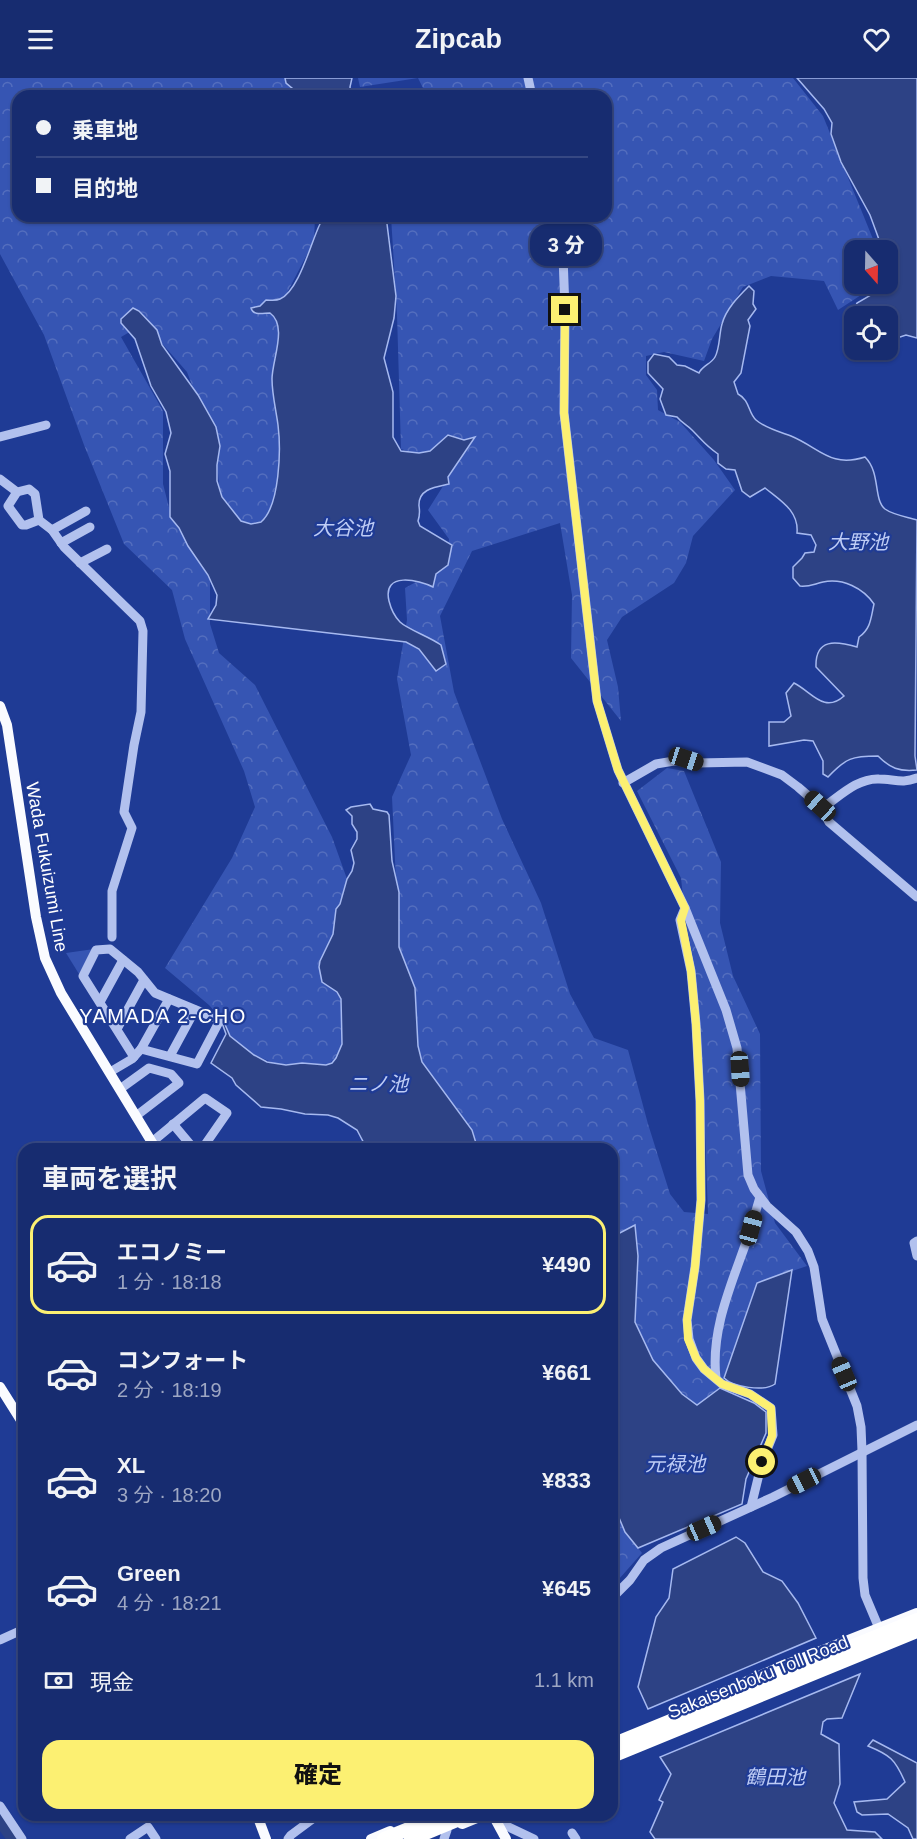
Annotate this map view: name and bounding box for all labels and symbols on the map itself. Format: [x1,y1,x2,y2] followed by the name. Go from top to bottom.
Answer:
[529,223,601,265] callout: 3 分
[844,240,898,294] north arrow
[551,296,578,323] route end
[313,517,375,539] water label: 大谷池
[828,531,890,553] water label: 大野池
[666,745,706,773] car
[22,780,72,954] street label: Wada Fukuizumi Line
[801,787,839,825] car
[79,1005,247,1027] district label: YAMADA 2-CHO
[730,1050,750,1088] car
[348,1073,410,1095] water label: ニノ池
[738,1208,764,1248] car
[829,1354,859,1394] car
[748,1448,775,1475] route start
[645,1453,707,1475] water label: 元禄池
[784,1465,824,1497] car
[684,1512,724,1544] car
[665,1632,851,1722] street label: Sakaisenboku Toll Road
[745,1766,807,1788] water label: 鶴田池

